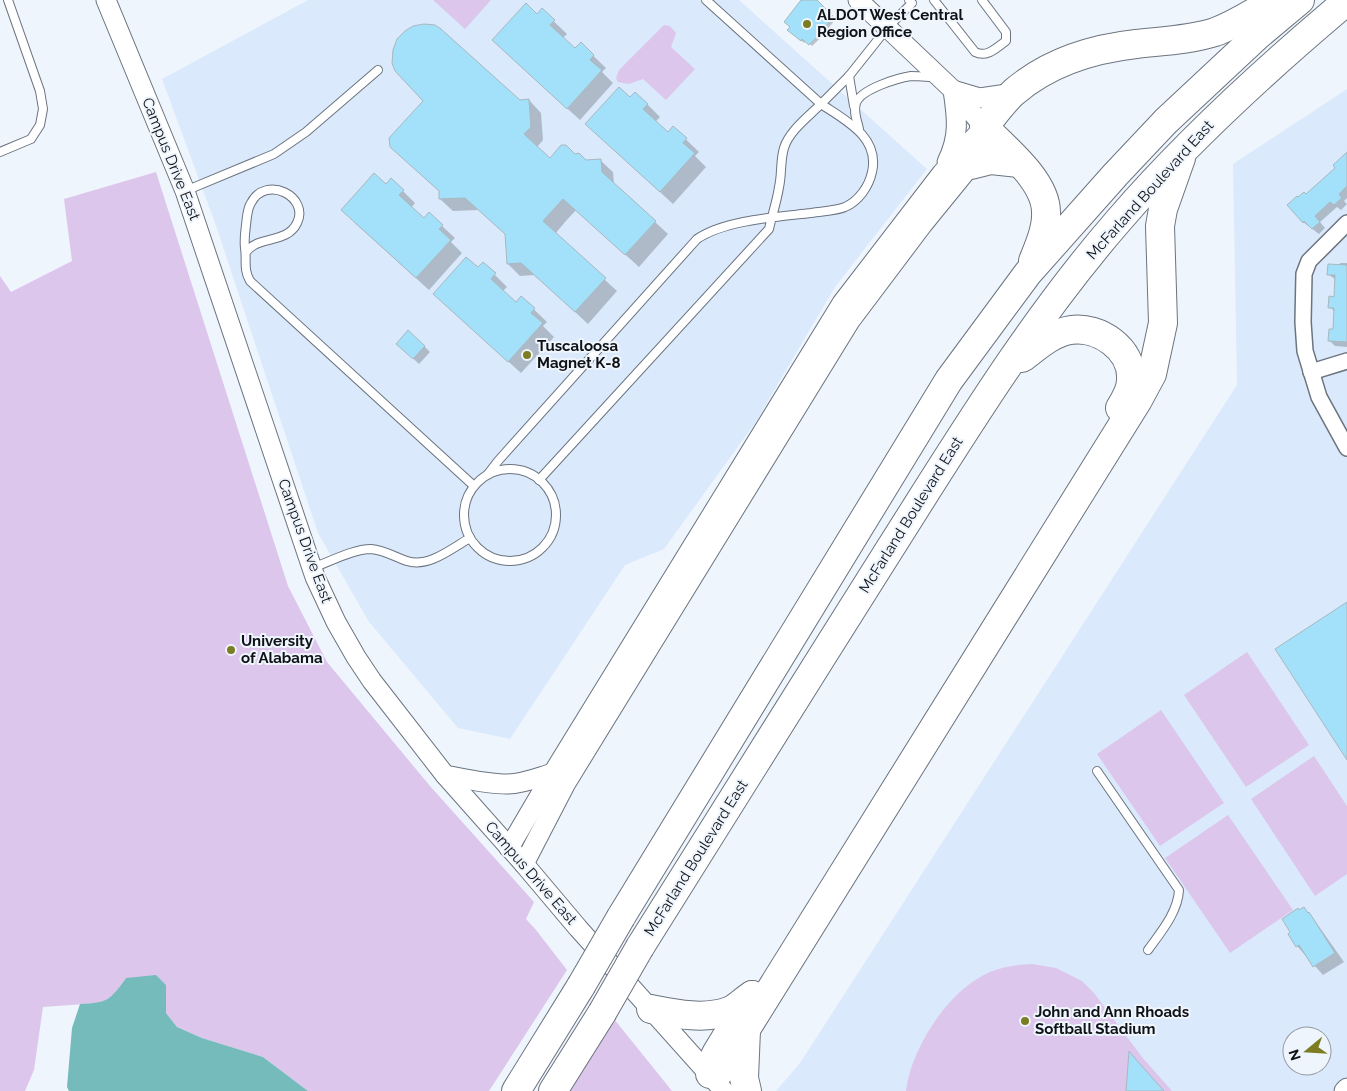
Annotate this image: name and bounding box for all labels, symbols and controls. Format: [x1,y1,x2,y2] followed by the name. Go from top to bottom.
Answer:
[817,6,963,41] place label: ALDOT West Central Region Office
[801,18,813,30] marker: ALDOT West Central Region Office
[138,95,204,223] street label: Campus Drive East
[1083,117,1217,263] street label: McFarland Boulevard East
[537,337,620,372] place label: Tuscaloosa Magnet K-8
[521,349,533,361] marker: Tuscaloosa Magnet K-8
[855,434,967,596] street label: McFarland Boulevard East
[274,477,336,605] street label: Campus Drive East
[241,632,323,667] place label: University of Alabama
[225,644,237,656] marker: University of Alabama
[640,777,752,939] street label: McFarland Boulevard East
[481,818,581,928] street label: Campus Drive East
[1035,1003,1189,1038] place label: John and Ann Rhoads Softball Stadium
[1019,1015,1031,1027] marker: John and Ann Rhoads Softball Stadium
[1282,1026,1332,1076] north arrow
[1285,1047,1304,1063] text: N

